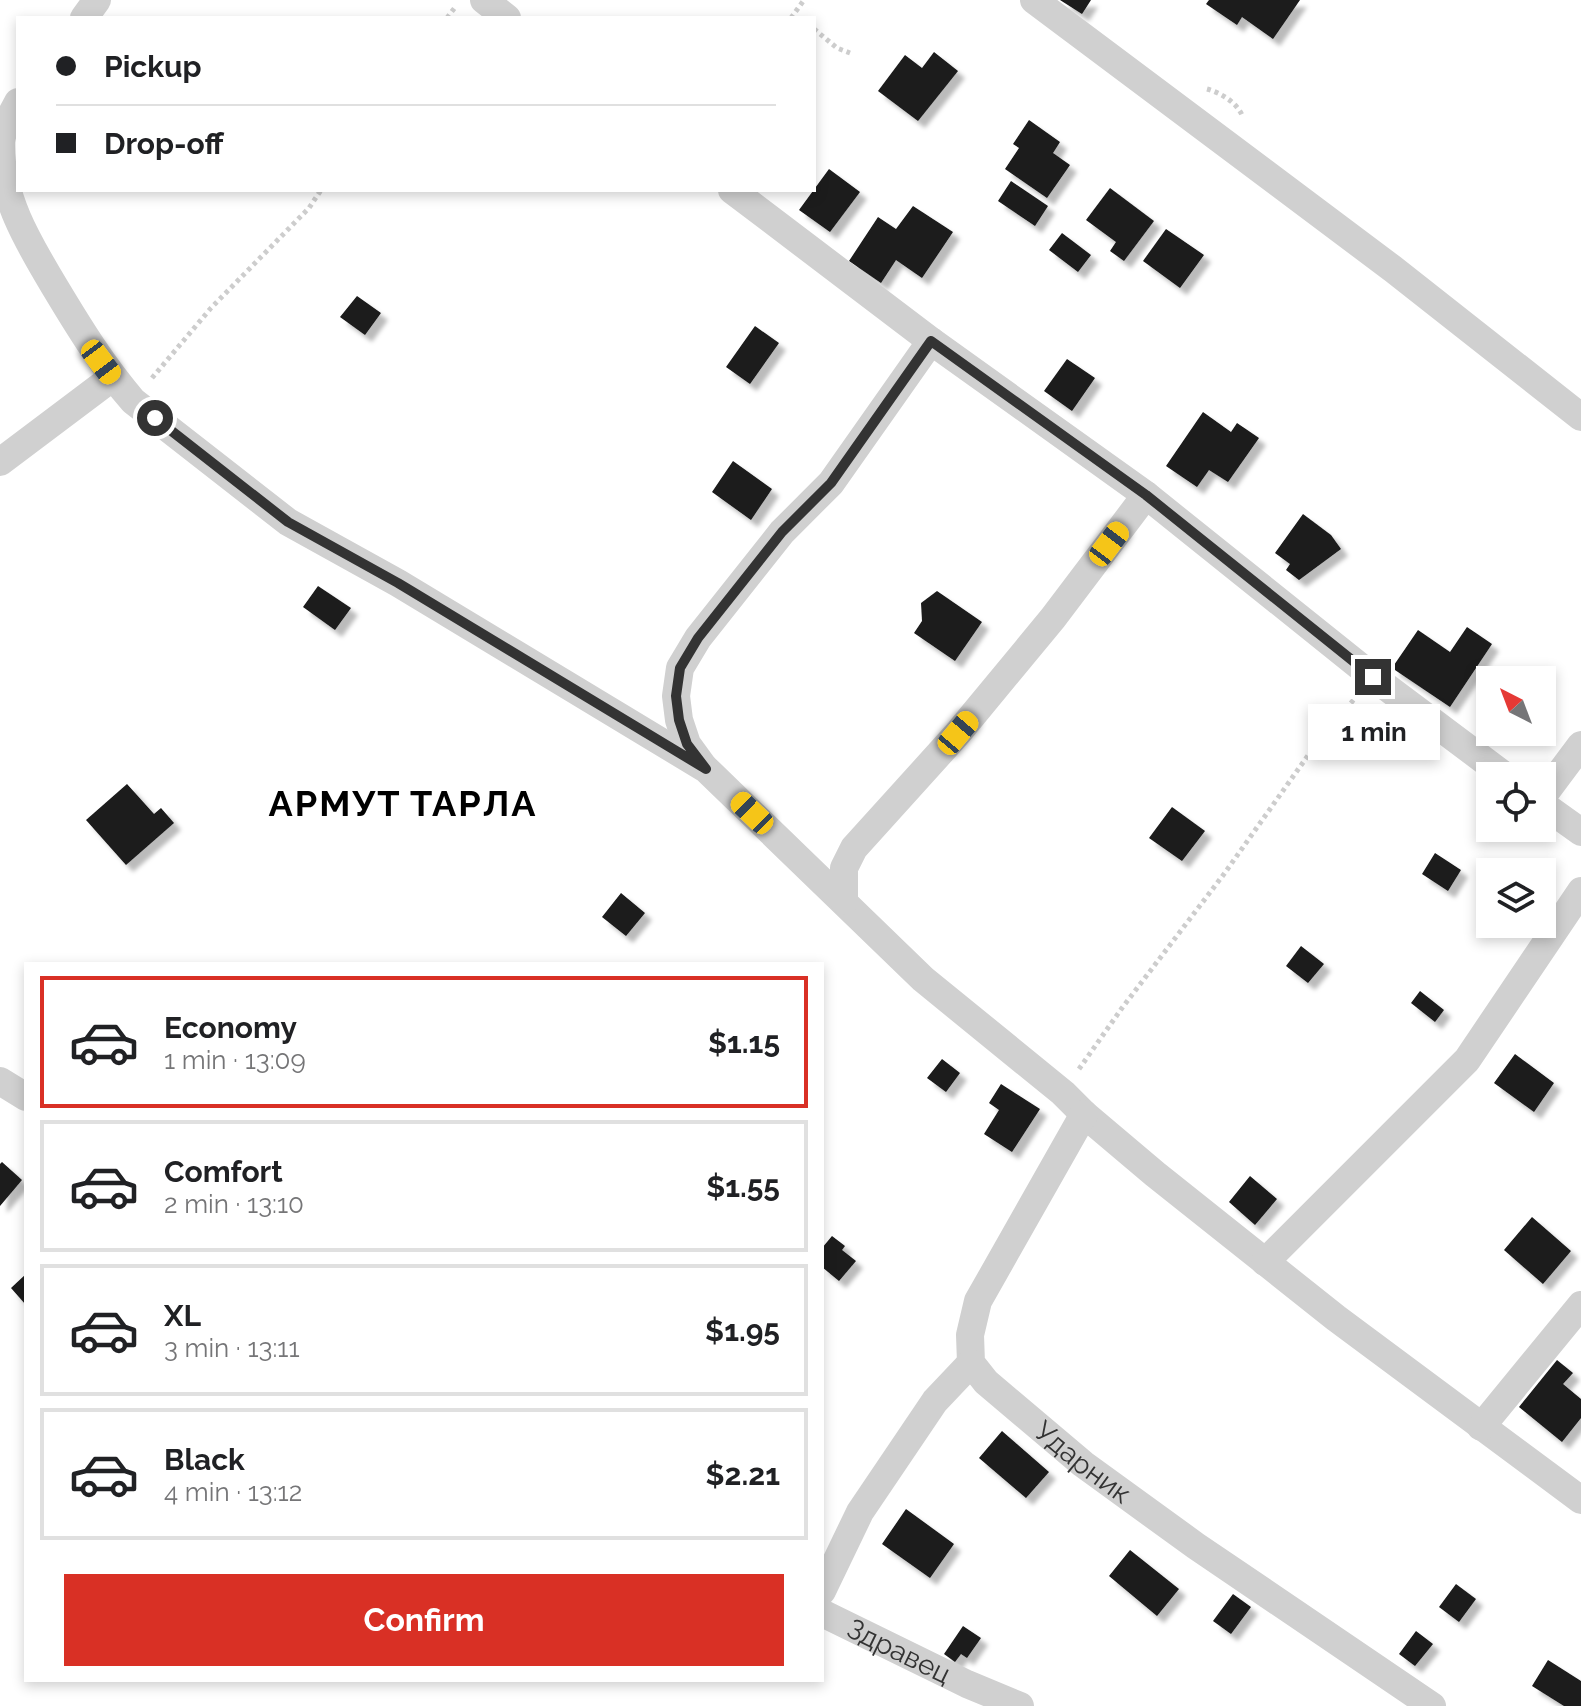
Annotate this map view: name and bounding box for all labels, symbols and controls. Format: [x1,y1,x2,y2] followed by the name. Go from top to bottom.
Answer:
[104,49,202,84] text: Pickup
[104,126,224,161] text: Drop-off
[77,336,125,388] car
[137,400,173,436] route start
[1085,518,1133,570] car
[1355,659,1391,695] route end
[1476,666,1556,746] north arrow
[1476,666,1556,938] map controls
[1307,705,1439,761] callout: 1 min
[933,707,983,759] car
[1341,717,1407,747] text: 1 min
[1476,762,1556,842] button: locate
[269,782,537,824] district label: АРМУТ ТАРЛА
[726,788,778,838] car
[1476,858,1556,938] button: layers
[68,1006,140,1078] icon: car
[164,1010,297,1045] text: Economy
[708,1025,780,1060] text: $1.15
[164,1045,306,1075] text: 1 min · 13:09
[68,1150,140,1222] icon: car
[164,1154,283,1189] text: Comfort
[706,1169,780,1204] text: $1.55
[164,1189,304,1219] text: 2 min · 13:10
[68,1294,140,1366] icon: car
[164,1298,201,1333] text: XL
[705,1313,780,1348] text: $1.95
[164,1333,300,1363] text: 3 min · 13:11
[1028,1414,1137,1510] street label: Ударник
[68,1438,140,1510] icon: car
[164,1442,245,1477] text: Black
[706,1457,780,1492] text: $2.21
[164,1477,302,1507] text: 4 min · 13:12
[64,1574,784,1666] button: Confirm
[842,1612,956,1691] street label: Здравец

